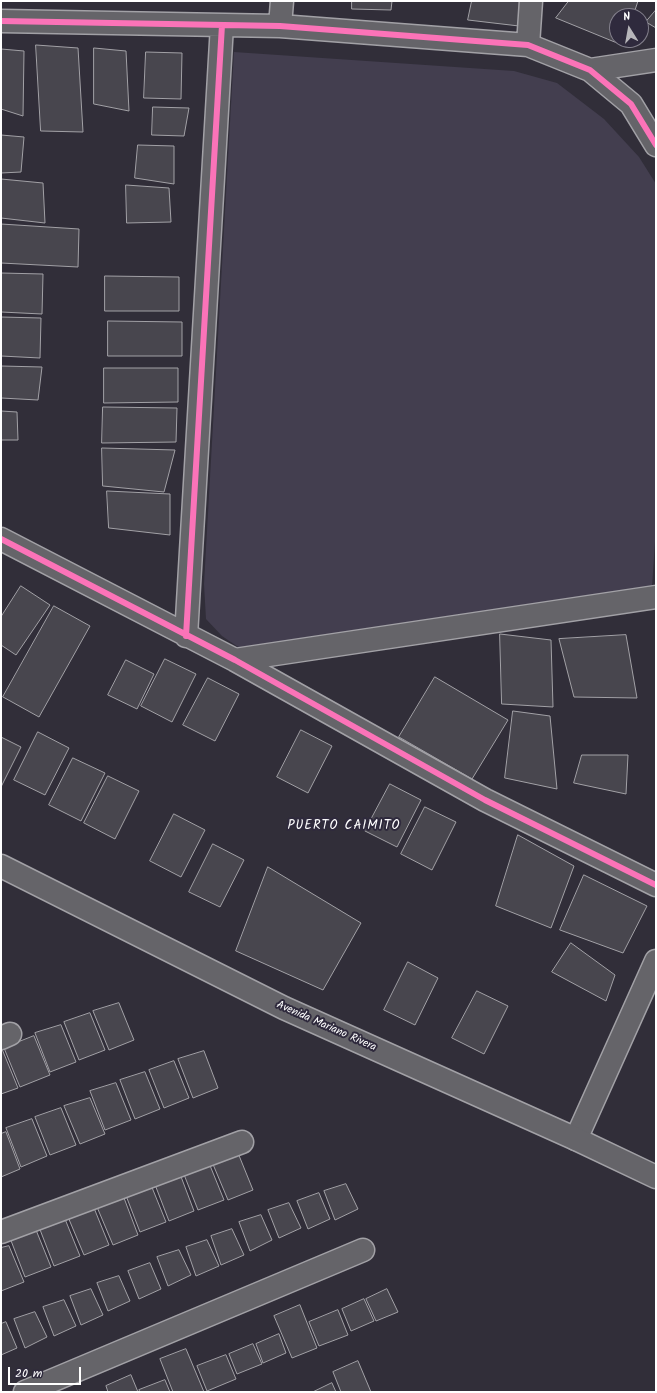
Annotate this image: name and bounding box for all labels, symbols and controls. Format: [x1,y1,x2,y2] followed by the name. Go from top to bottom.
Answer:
[609,8,649,48] north arrow
[622,8,632,27] text: N
[287,819,401,835] district label: PUERTO CAIMITO
[274,999,378,1055] street label: Avenida Mariano Rivera
[10,1359,83,1385] scale bar
[15,1364,42,1383] text: 20 m

